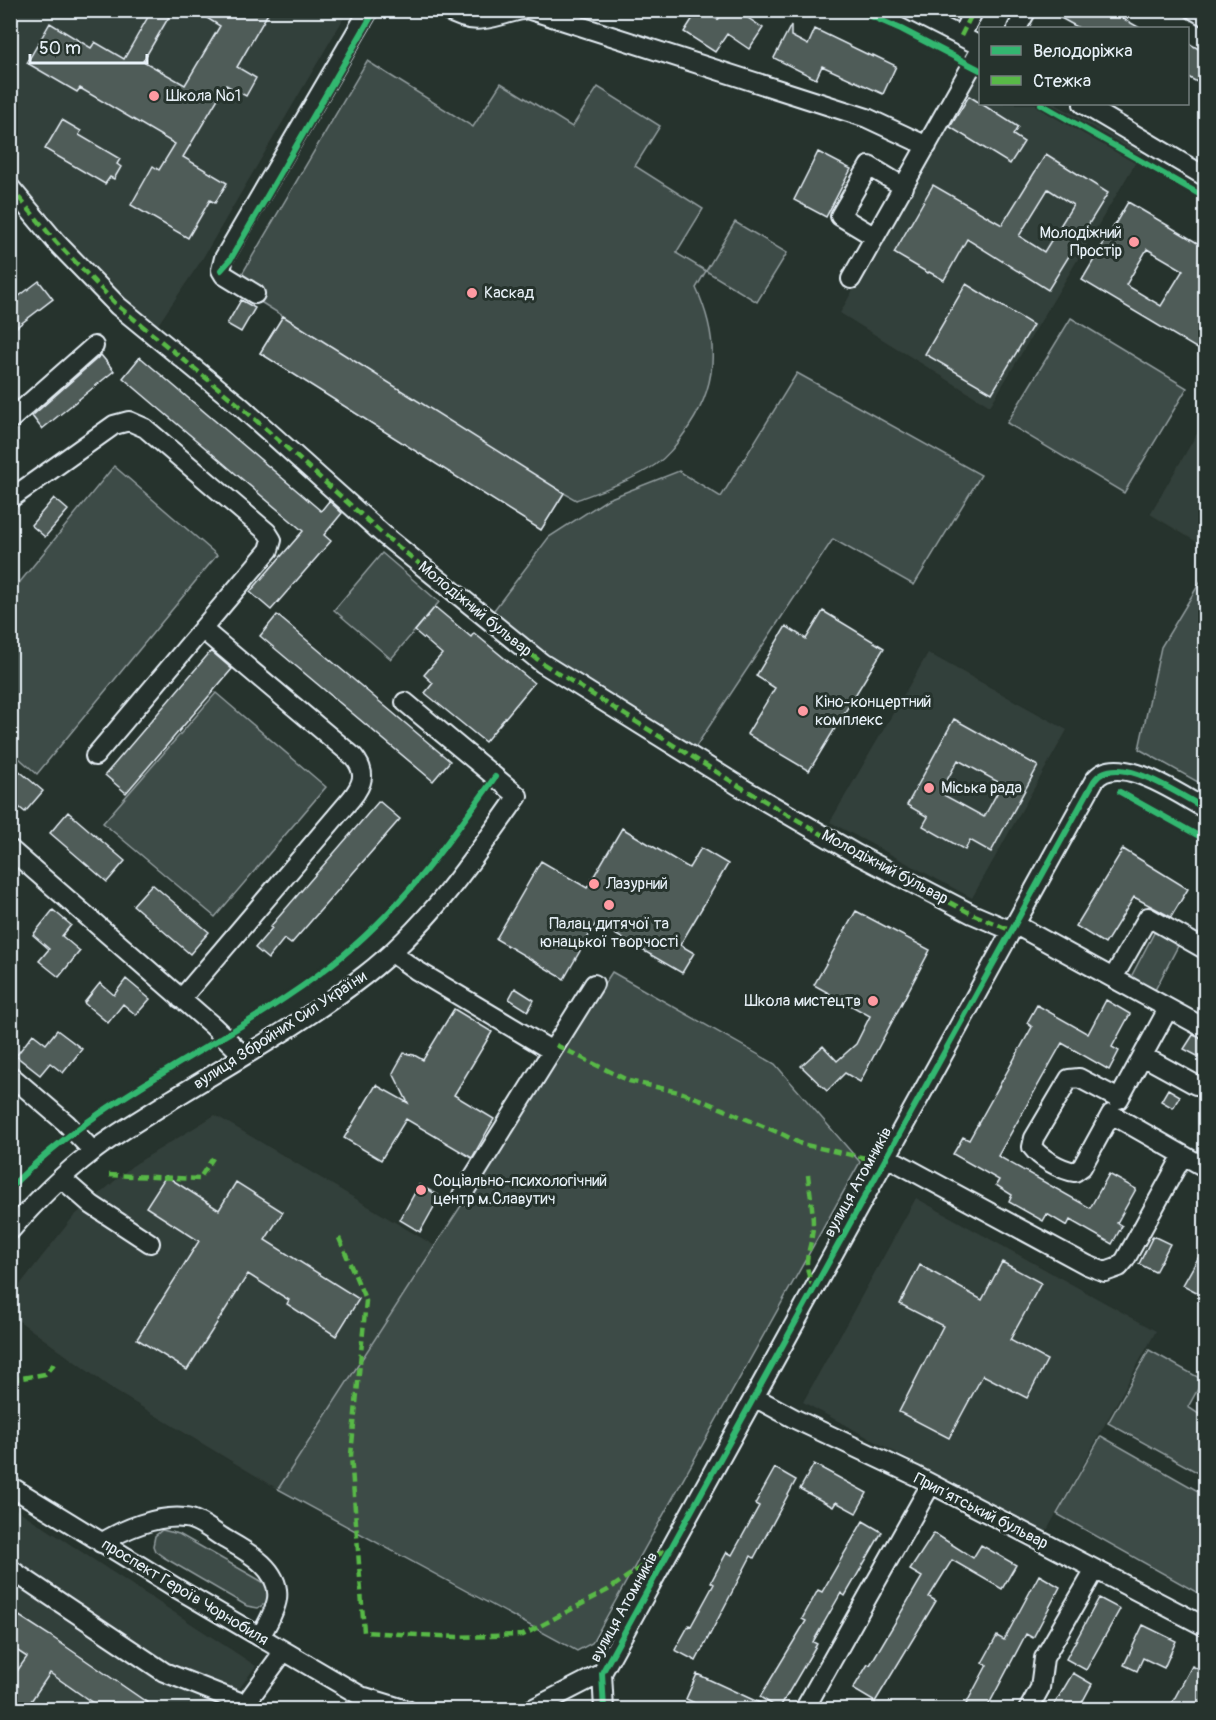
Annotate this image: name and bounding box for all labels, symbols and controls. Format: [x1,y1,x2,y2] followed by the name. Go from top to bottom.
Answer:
[30,27,147,65] scale bar
[979,27,1189,105] legend
[39,37,81,60] text: 50 m
[1033,40,1133,63] text: Велодоріжка
[1033,70,1091,93] text: Стежка
[166,86,241,106] place label: Школа №1
[147,89,161,103] marker: Школа №1
[1039,223,1122,261] place label: Молодіжний Простір
[1127,235,1141,249] marker: Молодіжний Простір
[484,283,534,303] place label: Каскад
[465,286,479,300] marker: Каскад
[414,557,536,661] street label: Молодіжний бульвар
[815,692,932,730] place label: Кіно-концертний комплекс
[796,704,810,718] marker: Кіно-концертний комплекс
[941,778,1022,798] place label: Міська рада
[922,781,936,795] marker: Міська рада
[818,825,952,909] street label: Молодіжний бульвар
[605,874,668,894] place label: Лазурний
[587,877,601,891] marker: Лазурний
[602,898,616,912] marker: Палац дитячої та юнацької творчості
[540,914,678,952] place label: Палац дитячої та юнацької творчості
[190,966,370,1094] street label: вулиця Збройних Сил України
[744,991,861,1011] place label: Школа мистецтв
[866,994,880,1008] marker: Школа мистецтв
[819,1123,897,1241] street label: вулиця Атомників
[433,1171,607,1209] place label: Соціально-психологічний центр м.Славутич
[414,1183,428,1197] marker: Соціально-психологічний центр м.Славутич
[910,1468,1052,1554] street label: Припʼятський бульвар
[98,1534,272,1650] street label: проспект Героїв Чорнобиля
[585,1548,663,1666] street label: вулиця Атомників

